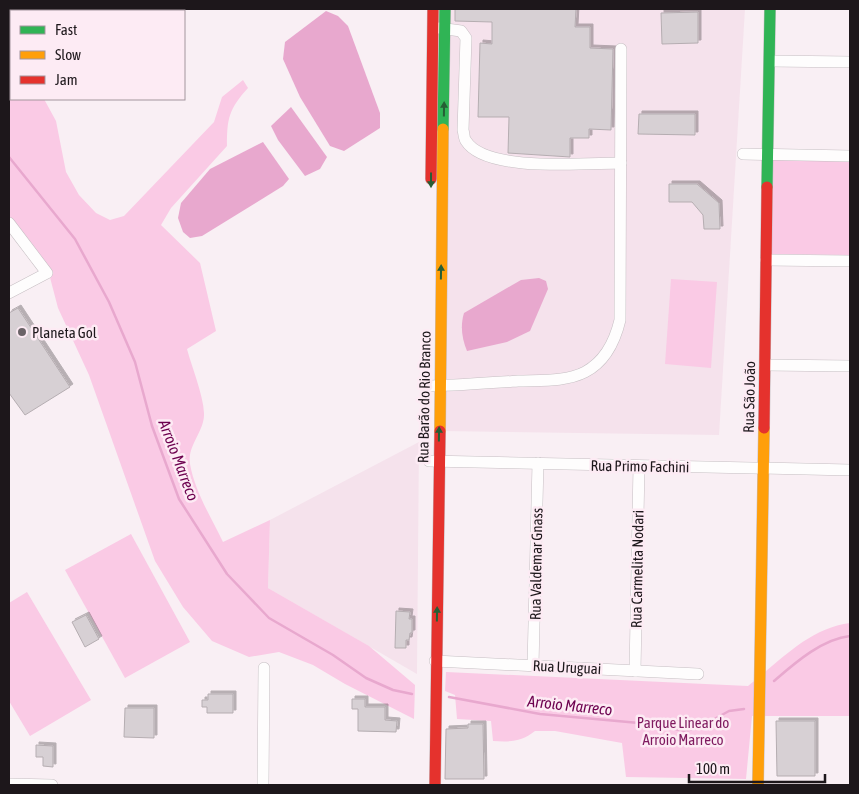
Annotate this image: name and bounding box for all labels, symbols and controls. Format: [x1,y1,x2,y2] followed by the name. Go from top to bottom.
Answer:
[10,10,185,100] legend
[55,21,77,38] text: Fast
[55,46,81,63] text: Slow
[55,71,78,88] text: Jam
[440,101,448,117] one-way arrow
[427,172,435,188] one-way arrow
[437,263,445,279] one-way arrow
[32,324,97,341] place label: Planeta Gol
[16,326,28,338] marker: Planeta Gol
[414,331,434,463] street label: Rua Barão do Rio Branco
[740,361,758,433] street label: Rua São João
[155,416,203,503] water label: Arroio Marreco
[435,426,443,442] one-way arrow
[591,457,689,475] street label: Rua Primo Fachini
[527,508,545,620] street label: Rua Valdemar Gnass
[627,510,647,628] street label: Rua Carmelita Nodari
[433,606,441,622] one-way arrow
[532,657,602,677] street label: Rua Uruguai
[526,691,613,718] water label: Arroio Marreco
[637,714,729,748] park label: Parque Linear do Arroio Marreco
[689,752,825,784] scale bar
[696,760,730,777] text: 100 m

